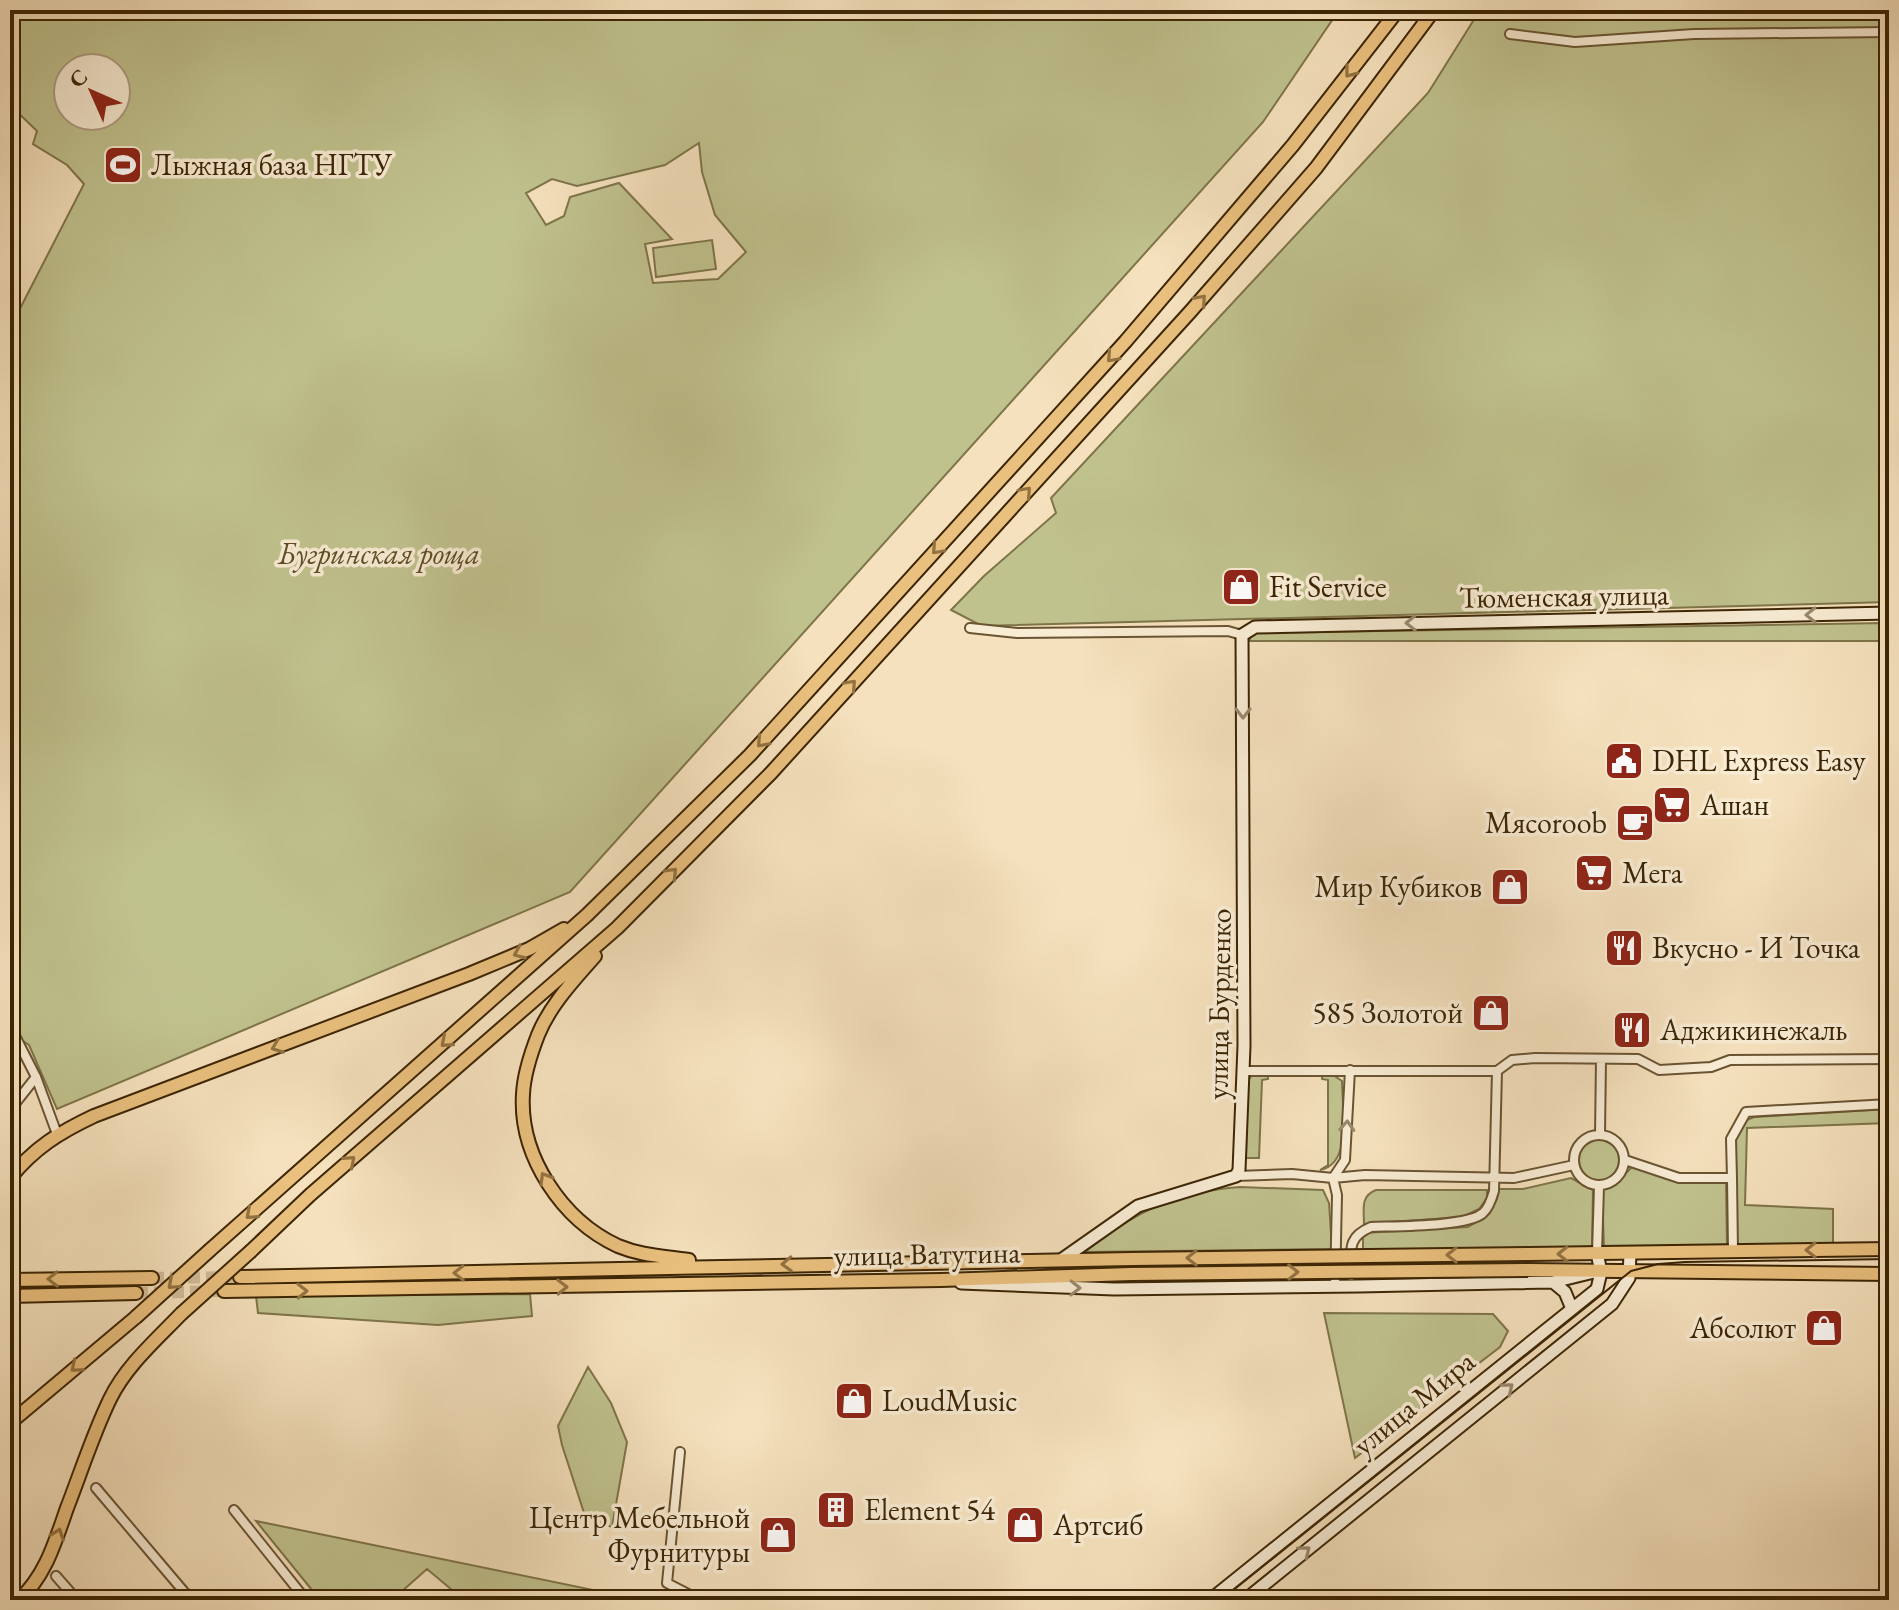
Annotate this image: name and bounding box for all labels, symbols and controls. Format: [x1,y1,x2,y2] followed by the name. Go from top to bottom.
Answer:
[52,52,132,132] north arrow
[62,62,94,94] text: С
[1346,63,1360,78] one-way arrow
[102,144,144,186] sports icon: Лыжная база НГТУ
[151,145,392,184] place label: Лыжная база НГТУ
[1191,294,1205,309] one-way arrow
[1106,348,1121,362] one-way arrow
[1016,487,1030,502] one-way arrow
[277,534,480,573] park label: Бугринская роща
[932,540,946,555] one-way arrow
[1220,566,1262,608] shop icon: Fit Service
[1269,567,1387,606] place label: Fit Service
[1459,574,1669,617] street label: Тюменская улица
[1804,606,1817,624] one-way arrow
[1404,615,1417,632] one-way arrow
[841,679,855,694] one-way arrow
[1234,707,1252,720] one-way arrow
[757,732,772,747] one-way arrow
[1603,740,1645,782] public building icon: DHL Express Easy
[1652,741,1866,780] place label: DHL Express Easy
[1651,784,1693,826] supermarket icon: Ашан
[1699,785,1769,824] place label: Ашан
[1614,802,1656,844] cafe icon: Мясоroob
[1485,803,1607,842] place label: Мясоroob
[1573,852,1615,894] supermarket icon: Мега
[1622,853,1683,892] place label: Мега
[1489,866,1531,908] shop icon: Мир Кубиков
[1314,867,1482,906] place label: Мир Кубиков
[663,868,677,882] one-way arrow
[1197,908,1240,1100] street label: улица Бурденко
[1603,927,1645,969] restaurant icon: Вкусно - И Точка
[1652,928,1860,967] place label: Вкусно - И Точка
[513,943,527,959] one-way arrow
[1470,992,1512,1034] shop icon: 585 Золотой
[1312,993,1463,1032] place label: 585 Золотой
[1611,1009,1653,1051] restaurant icon: Аджикинежаль
[1659,1010,1847,1049] place label: Аджикинежаль
[441,1032,456,1047] one-way arrow
[271,1037,285,1054] one-way arrow
[1338,1119,1355,1132] one-way arrow
[341,1156,356,1170] one-way arrow
[539,1172,555,1187] one-way arrow
[245,1204,260,1219] one-way arrow
[833,1232,1021,1275] street label: улица Ватутина
[1804,1242,1817,1259] one-way arrow
[1556,1245,1569,1262] one-way arrow
[1445,1246,1458,1264] one-way arrow
[1185,1249,1198,1267] one-way arrow
[780,1255,793,1272] one-way arrow
[1287,1263,1300,1281] one-way arrow
[452,1265,465,1282] one-way arrow
[46,1271,59,1288] one-way arrow
[168,1274,182,1289] one-way arrow
[556,1278,569,1296] one-way arrow
[1069,1279,1082,1297] one-way arrow
[296,1282,309,1299] one-way arrow
[1803,1307,1845,1349] shop icon: Абсолют
[1689,1308,1796,1347] place label: Абсолют
[1345,1342,1483,1464] street label: улица Мира
[71,1357,85,1372] one-way arrow
[833,1380,875,1422] shop icon: LoudMusic
[882,1381,1017,1420] place label: LoudMusic
[1499,1383,1513,1398] one-way arrow
[815,1489,857,1531] building icon: Element 54
[864,1490,996,1529] place label: Element 54
[529,1498,750,1571] place label: Центр Мебельной Фурнитуры
[1004,1504,1046,1546] shop icon: Артсиб
[1052,1505,1143,1544] place label: Артсиб
[757,1514,799,1556] shop icon: Центр Мебельной Фурнитуры
[48,1528,64,1542] one-way arrow
[1296,1546,1311,1561] one-way arrow

